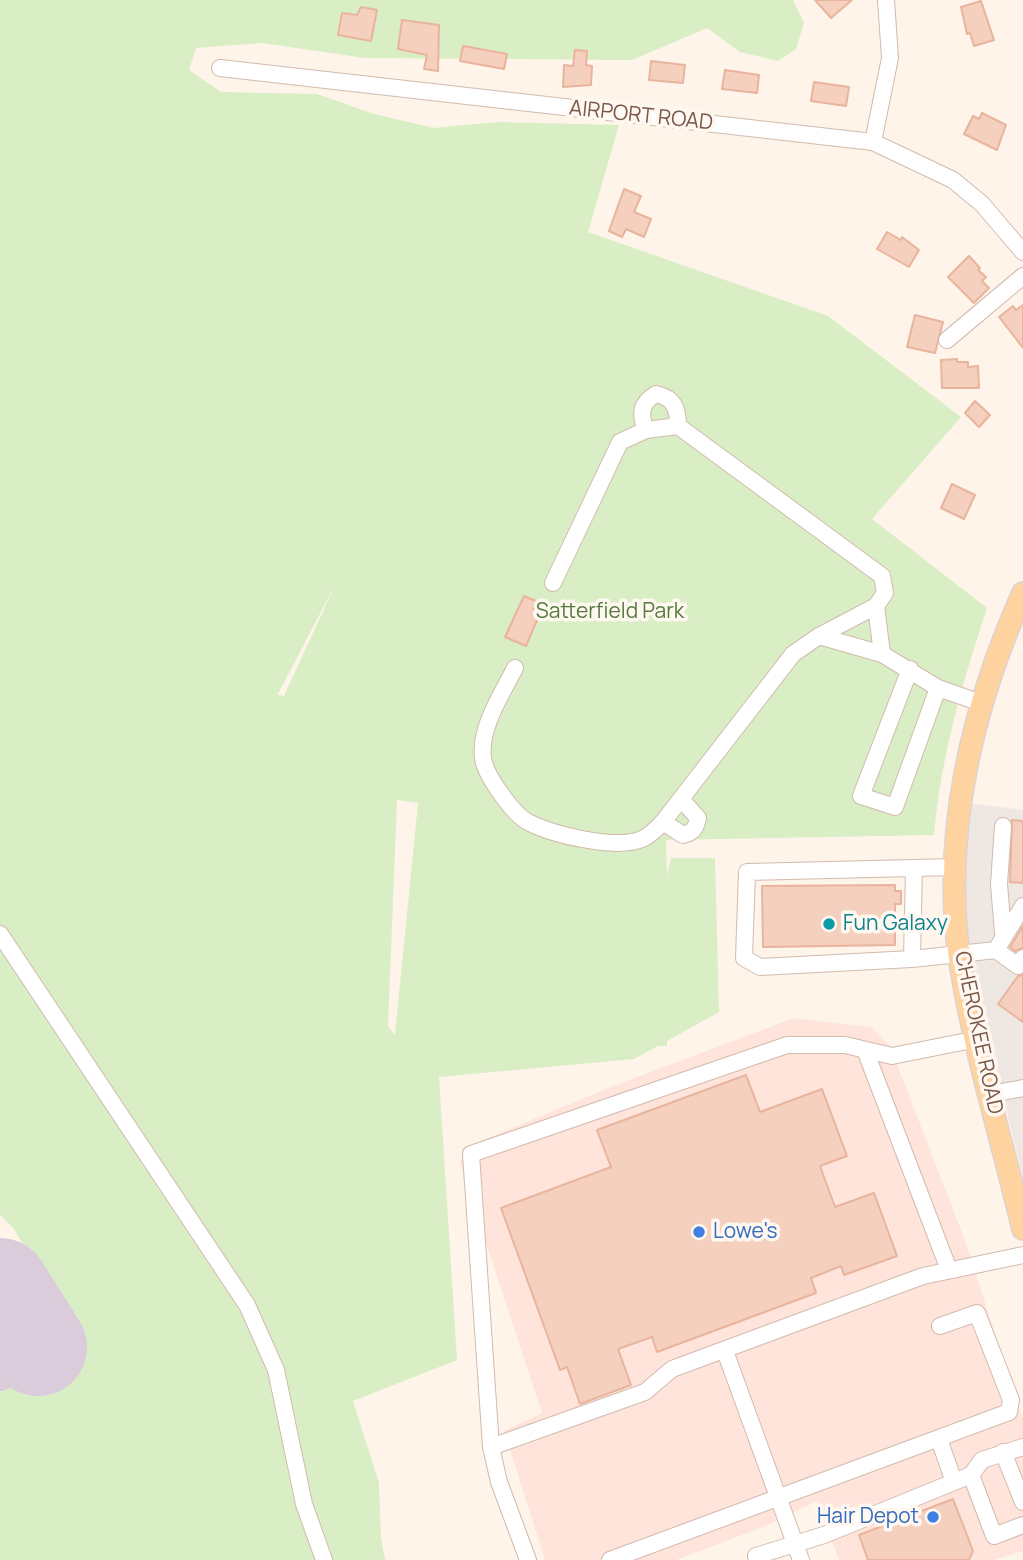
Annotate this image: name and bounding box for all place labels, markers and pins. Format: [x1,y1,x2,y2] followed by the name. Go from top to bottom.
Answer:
[843,911,948,937] place label: Fun Galaxy
[821,916,837,932] marker: Fun Galaxy
[713,1219,778,1245] place label: Lowe's
[691,1224,707,1240] marker: Lowe's
[817,1504,919,1530] place label: Hair Depot
[925,1509,941,1525] marker: Hair Depot

